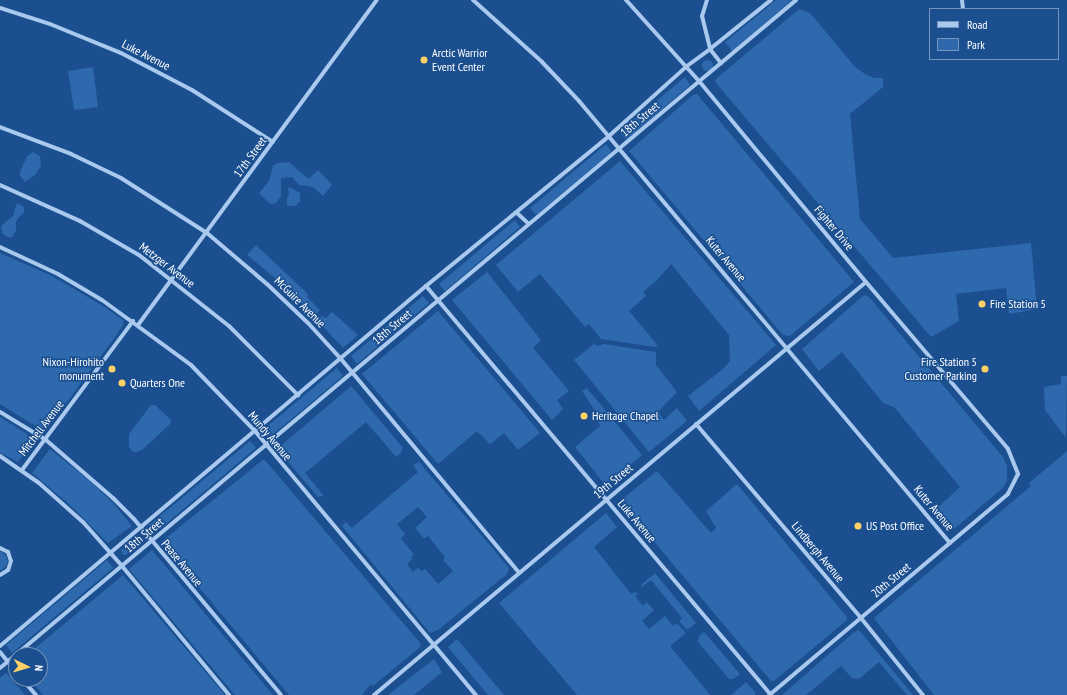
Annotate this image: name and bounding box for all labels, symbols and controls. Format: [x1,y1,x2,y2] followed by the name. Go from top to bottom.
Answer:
[929,8,1059,60] legend
[967,17,987,32] text: Road
[119,37,173,73] street label: Luke Avenue
[967,37,985,52] text: Park
[432,46,488,74] place label: Arctic Warrior Event Center
[419,55,429,65] marker: Arctic Warrior Event Center
[617,98,663,140] street label: 18th Street
[230,134,270,180] street label: 17th Street
[811,203,857,253] street label: Fighter Drive
[703,233,749,285] street label: Kuter Avenue
[136,239,198,291] street label: Metzger Avenue
[271,273,329,331] street label: McGuire Avenue
[990,297,1046,311] place label: Fire Station 5
[977,299,987,309] marker: Fire Station 5
[369,306,415,348] street label: 18th Street
[43,355,104,383] place label: Nixon-Hirohito monument
[905,355,977,383] place label: Fire Station 5 Customer Parking
[107,364,117,374] marker: Nixon-Hirohito monument
[980,364,990,374] marker: Fire Station 5 Customer Parking
[130,376,185,390] place label: Quarters One
[117,378,127,388] marker: Quarters One
[15,397,67,459] street label: Mitchell Avenue
[245,408,295,464] street label: Mundy Avenue
[592,409,659,423] place label: Heritage Chapel
[579,411,589,421] marker: Heritage Chapel
[590,460,636,502] street label: 19th Street
[911,482,957,534] street label: Kuter Avenue
[615,496,659,546] street label: Luke Avenue
[121,514,167,556] street label: 18th Street
[788,519,848,585] street label: Lindbergh Avenue
[866,519,924,533] place label: US Post Office
[853,521,863,531] marker: US Post Office
[158,537,206,589] street label: Pease Avenue
[868,559,914,601] street label: 20th Street
[8,647,48,687] north arrow
[32,664,46,672] text: N

